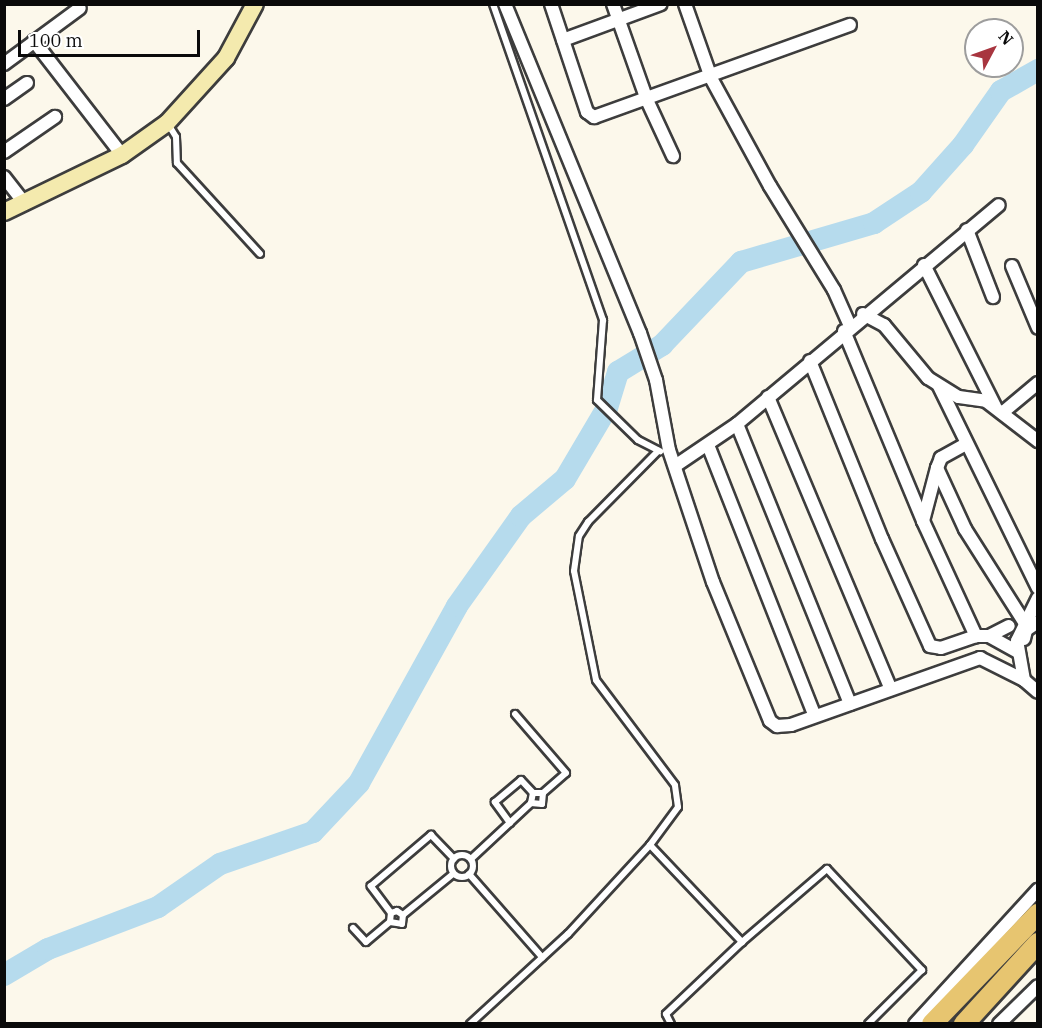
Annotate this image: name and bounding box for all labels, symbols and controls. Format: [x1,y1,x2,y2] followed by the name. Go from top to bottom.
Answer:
[21,18,202,56] scale bar
[964,18,1024,78] north arrow
[994,26,1018,49] text: N
[29,29,83,52] text: 100 m

